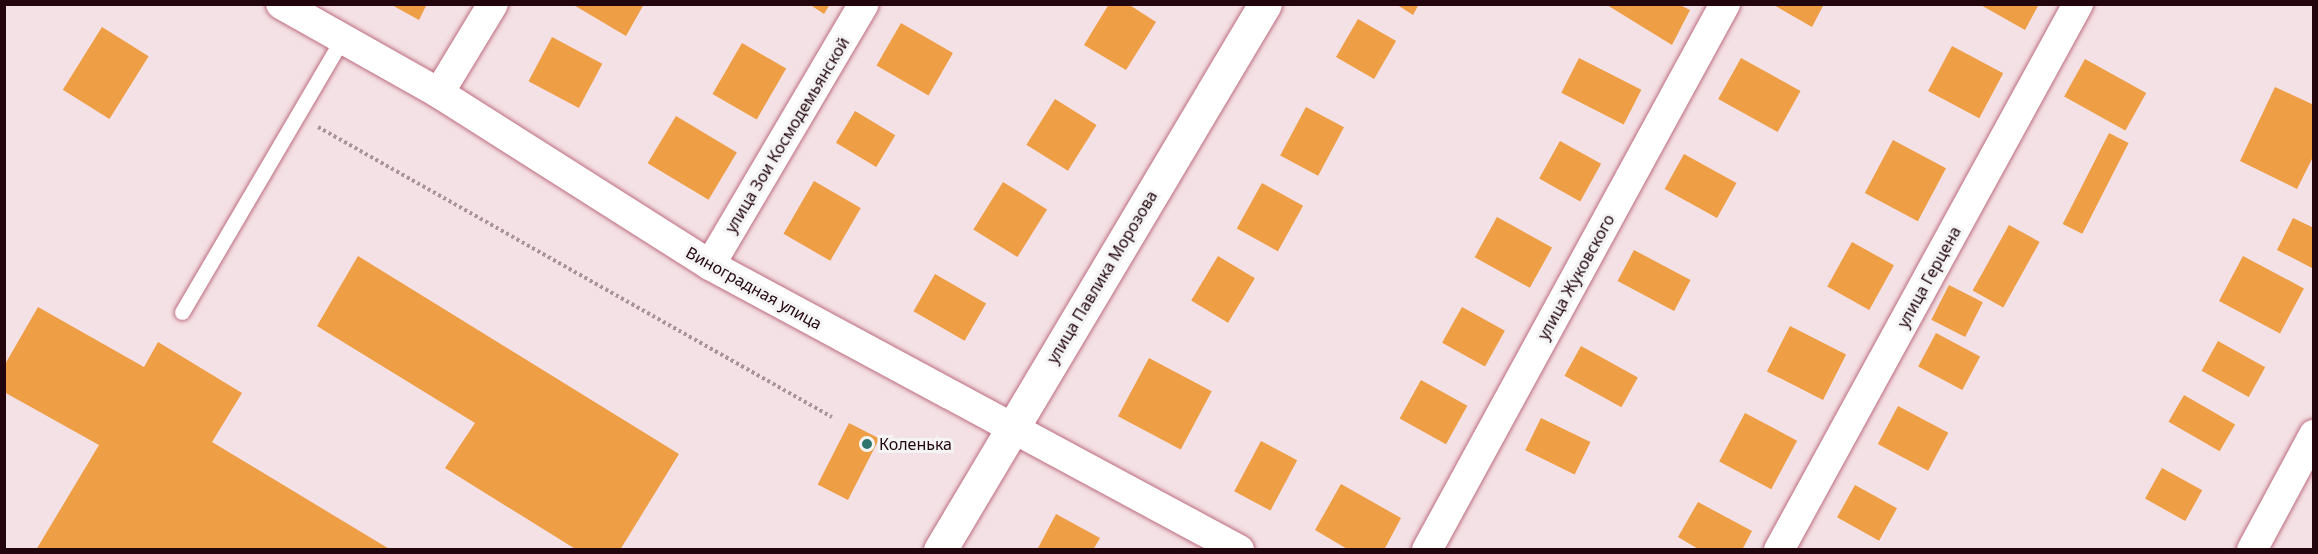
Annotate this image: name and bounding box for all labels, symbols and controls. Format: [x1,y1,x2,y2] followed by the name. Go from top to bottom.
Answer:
[721,34,853,236] street label: улица Зои Космодемьянской
[1043,187,1161,367] street label: улица Павлика Морозова
[1534,211,1618,343] street label: улица Жуковского
[1893,223,1965,331] street label: улица Герцена
[683,243,825,333] street label: Виноградная улица
[879,434,952,454] place label: Коленька
[860,437,874,451] marker: Коленька

